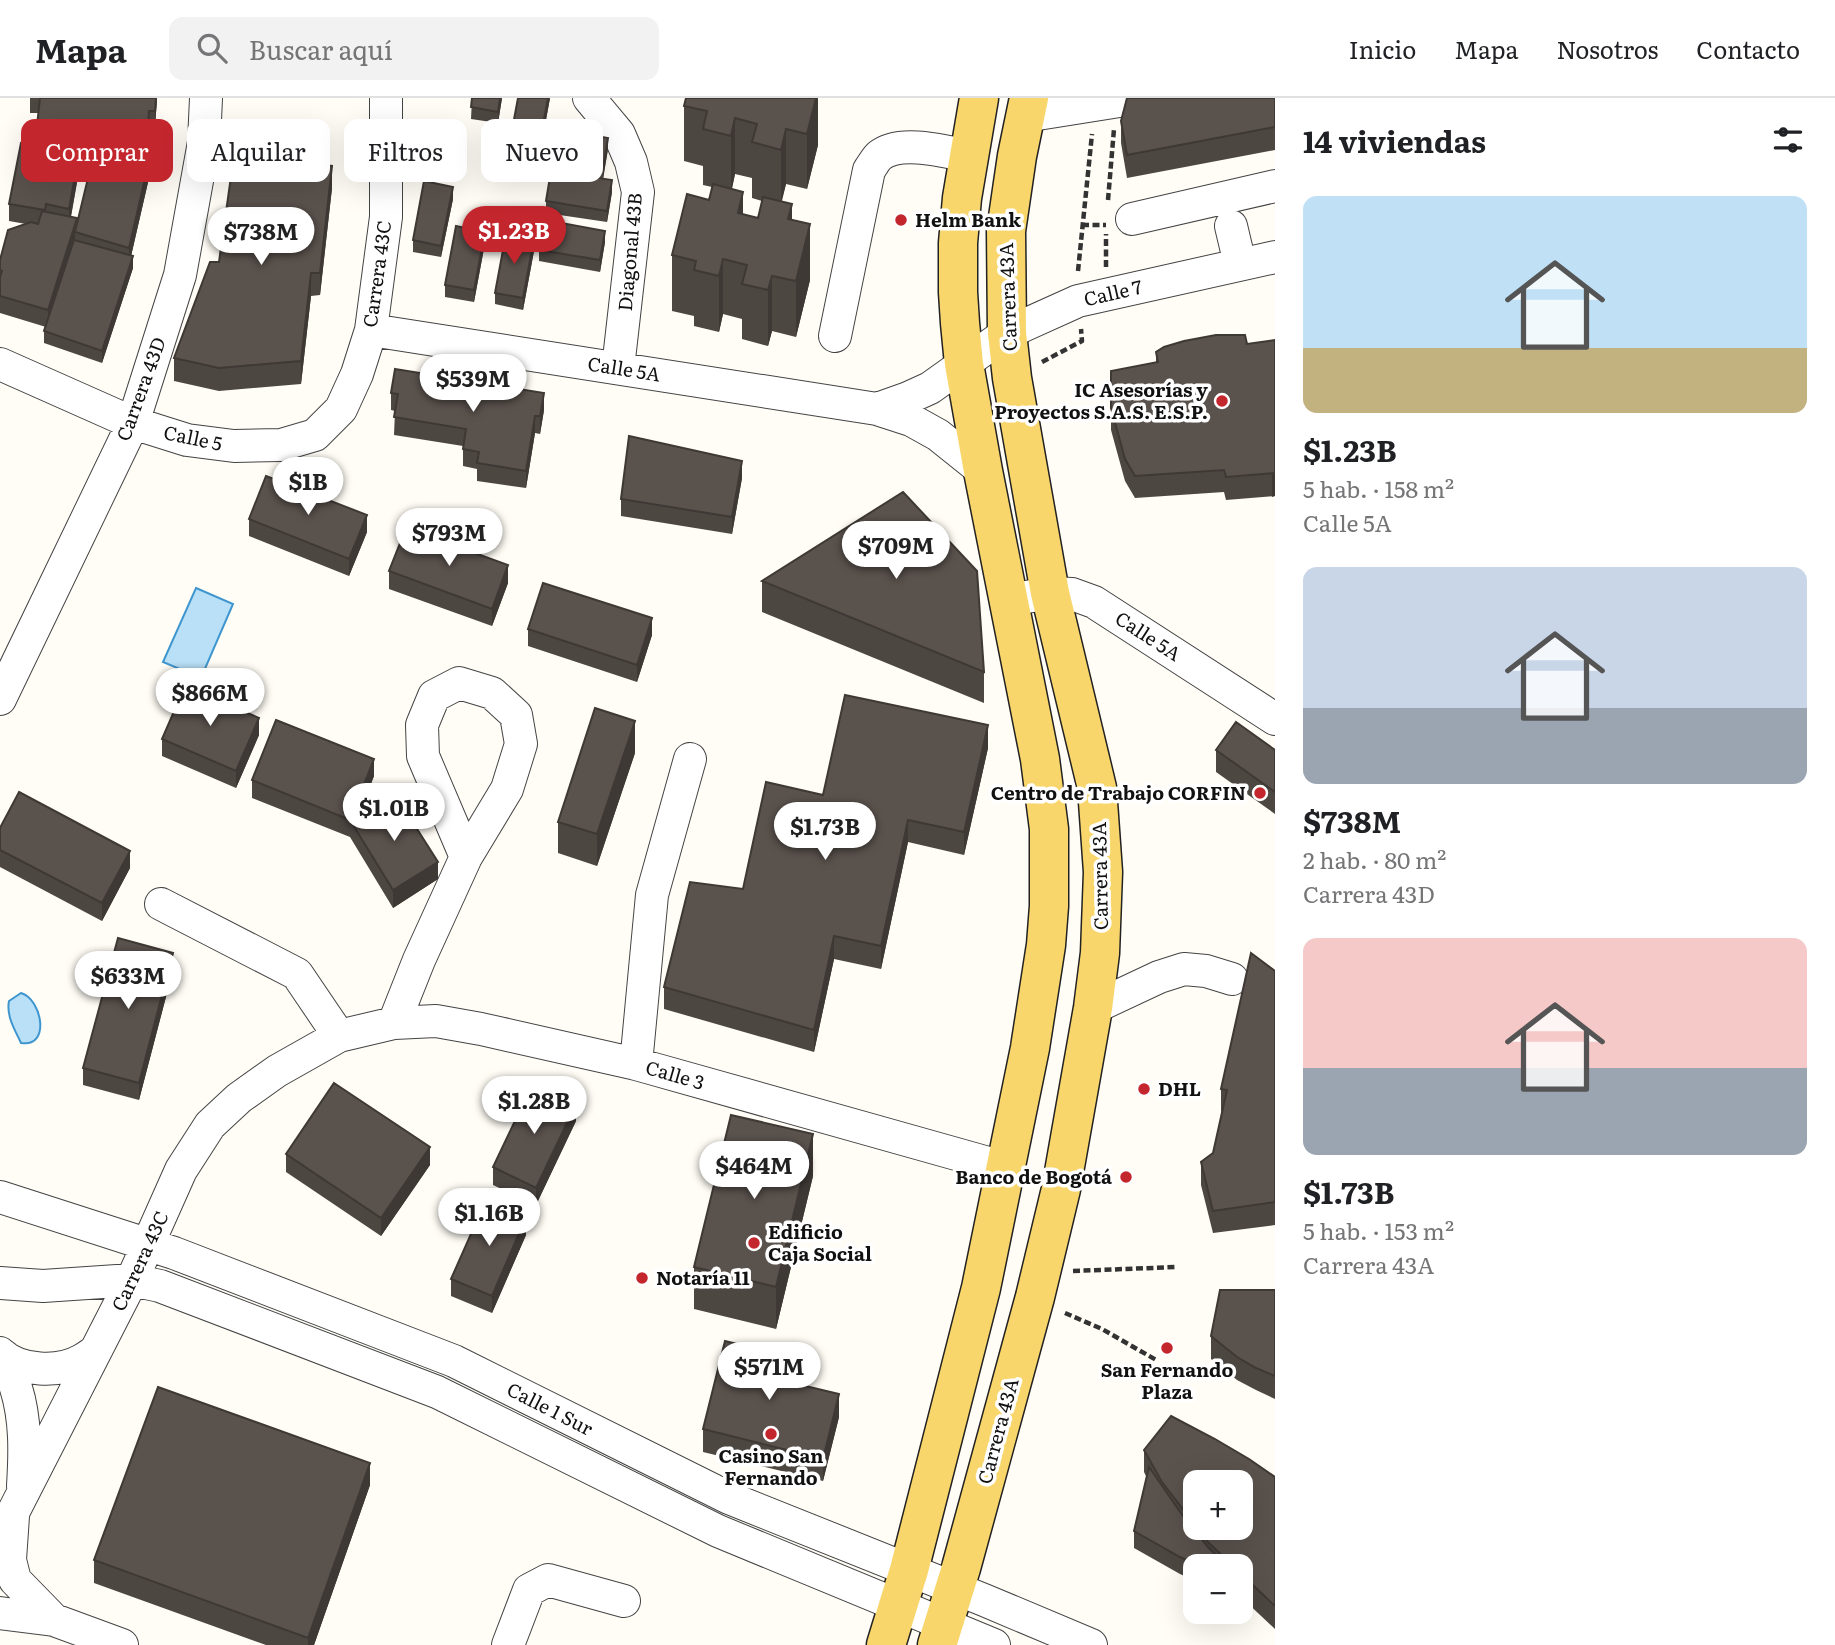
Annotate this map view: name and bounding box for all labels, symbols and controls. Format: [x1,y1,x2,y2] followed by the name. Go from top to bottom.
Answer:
[169,17,659,80] search box
[35,24,127,73] text: Mapa
[193,29,231,67] icon: search
[249,29,393,68] text: Buscar aquí
[1349,31,1416,66] text: Inicio
[1454,31,1518,66] text: Mapa
[1556,31,1658,66] text: Nosotros
[1696,31,1800,66] text: Contacto
[1303,118,1486,162] text: 14 viviendas
[21,119,173,182] chip: Comprar
[187,119,330,182] chip: Alquilar
[344,119,467,182] chip: Filtros
[481,119,603,182] chip: Nuevo
[1769,121,1807,159] icon: filters
[610,192,648,312] street label: Diagonal 43B
[915,205,1021,233] place label: Helm Bank
[457,206,571,266] pin: $1.23B
[212,208,310,267] pin: $738M
[478,212,550,246] text: $1.23B
[893,212,909,228] marker: Helm Bank
[223,213,299,247] text: $738M
[355,219,397,329] street label: Carrera 43C
[991,242,1023,352] street label: Carrera 43A
[1492,242,1618,368] icon: home
[1081,272,1145,312] street label: Calle 7
[108,333,172,445] street label: Carrera 43D
[586,348,663,388] street label: Calle 5A
[424,354,522,414] pin: $539M
[436,360,510,394] text: $539M
[994,375,1208,425] place label: IC Asesorías y Proyectos S.A.S. E.S.P.
[1214,393,1230,409] marker: IC Asesorías y Proyectos S.A.S. E.S.P.
[161,417,225,457] street label: Calle 5
[1303,427,1397,471] text: $1.23B
[274,458,342,517] pin: $1B
[288,463,328,497] text: $1B
[1303,471,1454,505] text: 5 hab. · 158 m²
[1303,505,1392,539] text: Calle 5A
[400,508,498,568] pin: $793M
[412,514,486,548] text: $793M
[847,522,945,581] pin: $709M
[858,527,934,561] text: $709M
[1110,603,1187,667] street label: Calle 5A
[1492,613,1618,739] icon: home
[161,668,259,728] pin: $866M
[172,674,248,708] text: $866M
[991,778,1246,806] place label: Centro de Trabajo CORFIN
[337,784,451,843] pin: $1.01B
[1252,785,1268,801] marker: Centro de Trabajo CORFIN
[359,789,429,823] text: $1.01B
[1303,798,1401,842] text: $738M
[768,802,882,862] pin: $1.73B
[790,808,860,842] text: $1.73B
[1084,822,1114,930] street label: Carrera 43A
[1303,842,1446,876] text: 2 hab. · 80 m²
[1303,876,1435,910] text: Carrera 43D
[79,951,177,1011] pin: $633M
[91,957,165,991] text: $633M
[1492,984,1618,1110] icon: home
[643,1052,708,1096] street label: Calle 3
[1158,1074,1201,1102] place label: DHL
[477,1076,591,1136] pin: $1.28B
[1136,1081,1152,1097] marker: DHL
[498,1082,570,1116] text: $1.28B
[705,1142,803,1201] pin: $464M
[715,1147,793,1181] text: $464M
[955,1162,1112,1190] place label: Banco de Bogotá
[1118,1169,1134,1185] marker: Banco de Bogotá
[1303,1169,1395,1213] text: $1.73B
[432,1188,546,1248] pin: $1.16B
[454,1194,524,1228] text: $1.16B
[104,1206,175,1315] street label: Carrera 43C
[1303,1213,1454,1247] text: 5 hab. · 153 m²
[768,1217,872,1267] place label: Edificio Caja Social
[746,1235,762,1251] marker: Edificio Caja Social
[1303,1247,1434,1281] text: Carrera 43A
[656,1263,750,1291] place label: Notaría 11
[634,1270,650,1286] marker: Notaría 11
[1159,1340,1175,1356] marker: San Fernando Plaza
[720,1342,818,1402] pin: $571M
[734,1348,804,1382] text: $571M
[1101,1355,1233,1405] place label: San Fernando Plaza
[503,1374,598,1442] street label: Calle 1 Sur
[969,1375,1025,1487] street label: Carrera 43A
[763,1426,779,1442] marker: Casino San Fernando
[719,1441,823,1491] place label: Casino San Fernando
[1183,1470,1253,1624] map controls
[1183,1470,1253,1540] button: +
[1183,1554,1253,1624] button: −

